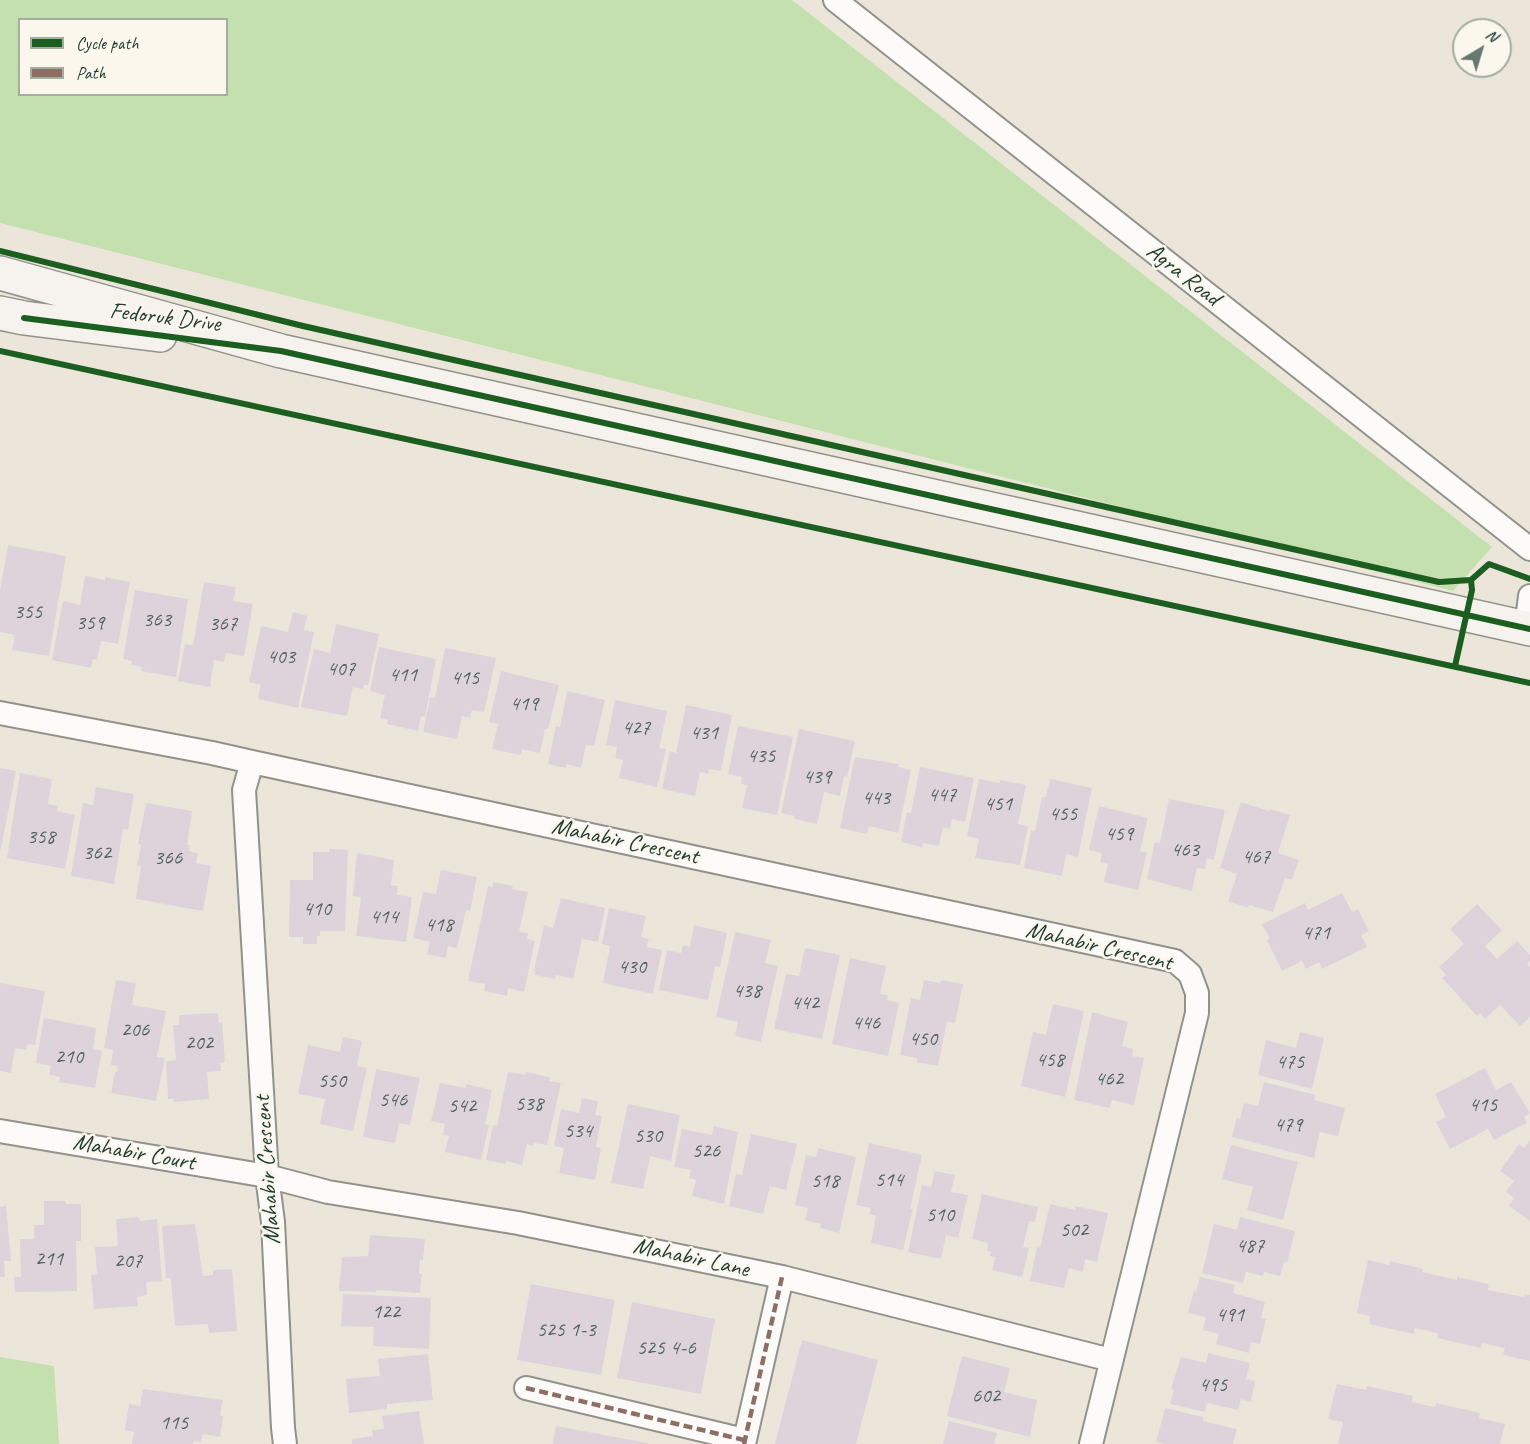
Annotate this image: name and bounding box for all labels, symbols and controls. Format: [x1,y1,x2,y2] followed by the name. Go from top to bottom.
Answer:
[18,18,228,96] legend
[1452,18,1512,78] north arrow
[1482,24,1502,46] text: N
[76,32,138,54] text: Cycle path
[76,62,106,84] text: Path
[1140,237,1226,313] street label: Agra Road
[108,297,222,339] street label: Fedoruk Drive
[14,599,42,625] house number: 355
[143,607,171,633] house number: 363
[76,610,104,636] house number: 359
[209,611,237,637] house number: 367
[267,644,295,670] house number: 403
[327,656,355,682] house number: 407
[389,662,417,688] house number: 411
[451,665,479,691] house number: 415
[510,691,538,717] house number: 419
[622,715,650,741] house number: 427
[690,720,718,746] house number: 431
[747,743,775,769] house number: 435
[803,764,831,790] house number: 439
[928,782,956,808] house number: 447
[862,785,890,811] house number: 443
[984,791,1012,817] house number: 451
[1049,801,1077,827] house number: 455
[549,812,701,872] street label: Mahabir Crescent
[1105,821,1133,847] house number: 459
[27,824,55,850] house number: 358
[1171,837,1199,863] house number: 463
[83,840,111,866] house number: 362
[1242,844,1270,870] house number: 467
[154,845,182,871] house number: 366
[303,896,331,922] house number: 410
[370,904,398,930] house number: 414
[425,912,453,938] house number: 418
[1023,916,1175,978] street label: Mahabir Crescent
[1302,920,1330,946] house number: 471
[618,954,646,980] house number: 430
[733,978,761,1004] house number: 438
[791,990,819,1016] house number: 442
[852,1010,880,1036] house number: 446
[121,1017,149,1043] house number: 206
[909,1026,937,1052] house number: 450
[185,1030,213,1056] house number: 202
[55,1044,83,1070] house number: 210
[1036,1047,1064,1073] house number: 458
[1276,1049,1304,1075] house number: 475
[1095,1066,1123,1092] house number: 462
[318,1068,346,1094] house number: 550
[379,1087,407,1113] house number: 546
[515,1091,543,1117] house number: 538
[1469,1092,1497,1118] house number: 415
[448,1093,476,1119] house number: 542
[248,1095,288,1245] street label: Mahabir Crescent
[1274,1112,1302,1138] house number: 479
[564,1118,592,1144] house number: 534
[634,1123,662,1149] house number: 530
[71,1128,197,1178] street label: Mahabir Court
[692,1138,720,1164] house number: 526
[875,1167,903,1193] house number: 514
[811,1168,839,1194] house number: 518
[926,1202,954,1228] house number: 510
[1060,1217,1088,1243] house number: 502
[631,1232,751,1284] street label: Mahabir Lane
[1236,1233,1264,1259] house number: 487
[35,1246,63,1272] house number: 211
[114,1248,142,1274] house number: 207
[372,1299,400,1325] house number: 122
[1216,1302,1244,1328] house number: 491
[536,1317,596,1343] house number: 525 1-3
[636,1335,696,1361] house number: 525 4-6
[1199,1372,1227,1398] house number: 495
[972,1383,1000,1409] house number: 602
[160,1410,188,1436] house number: 115

